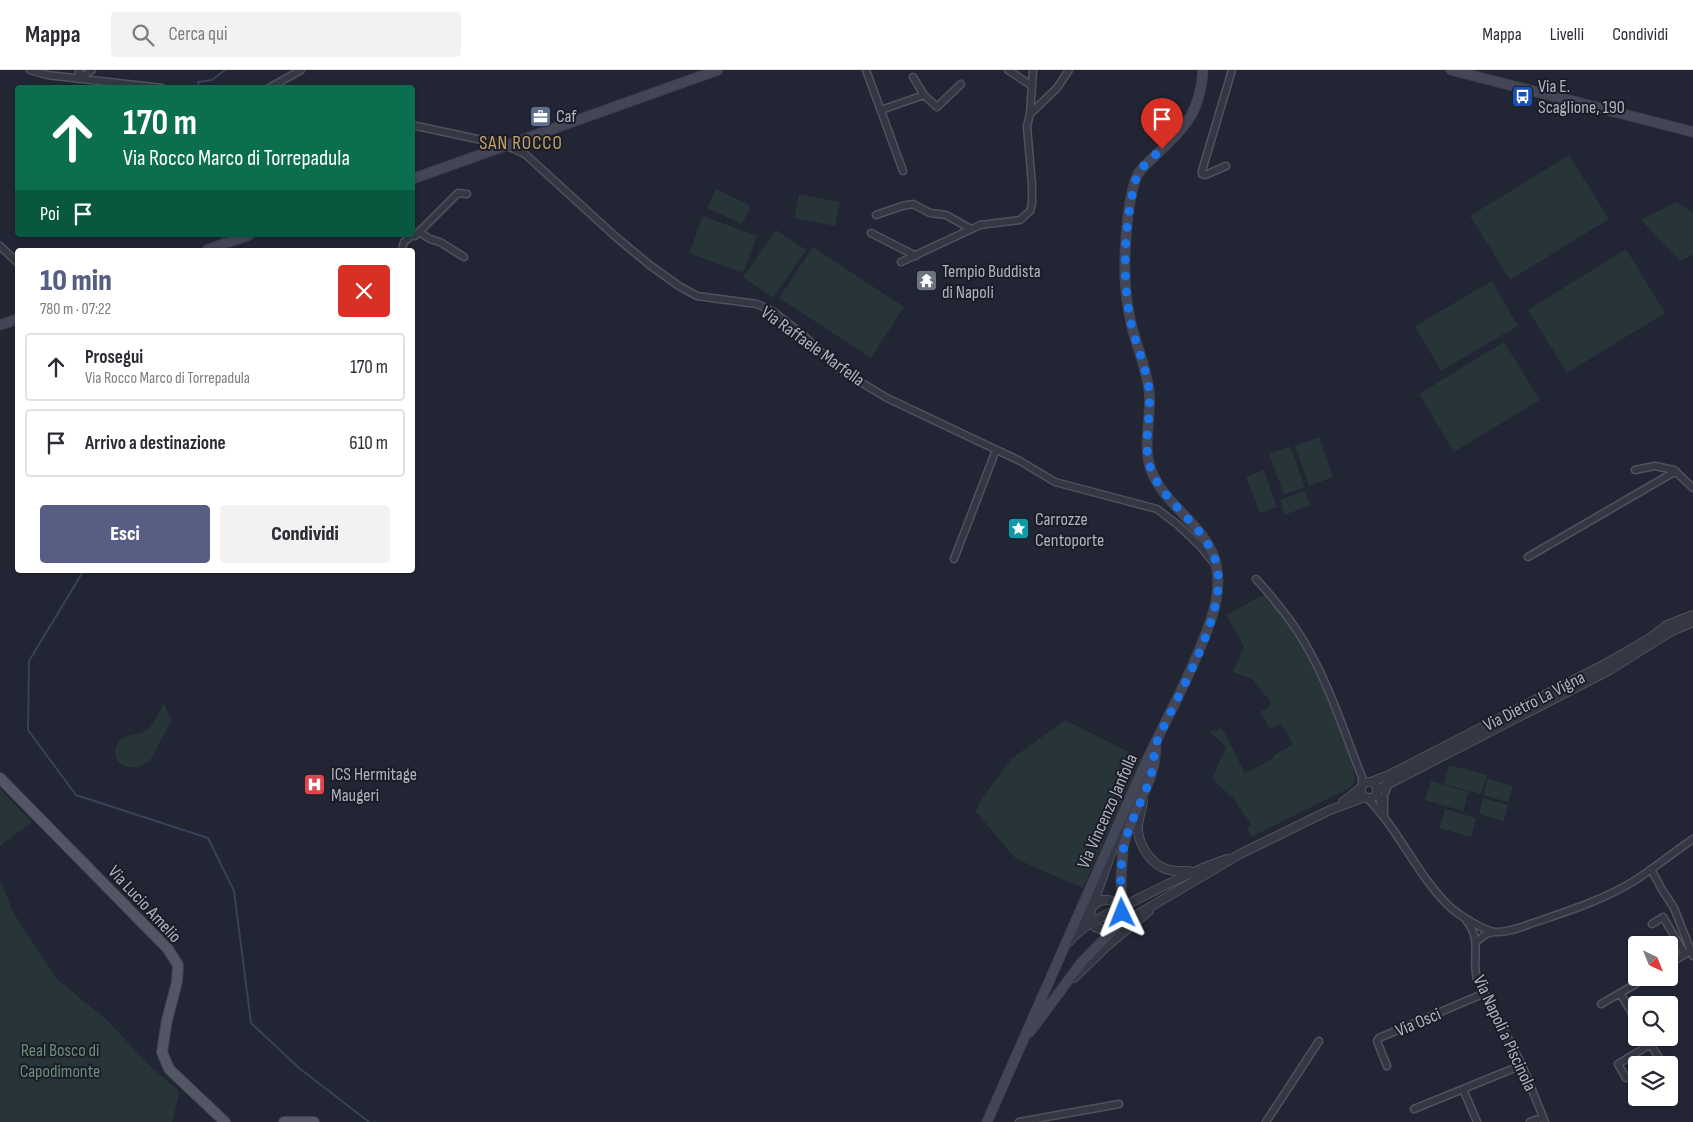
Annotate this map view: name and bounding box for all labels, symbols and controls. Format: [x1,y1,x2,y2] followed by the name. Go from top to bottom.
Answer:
[111,12,461,57] search box
[25,20,81,49] text: Mappa
[129,21,157,49] icon: search
[169,23,227,46] text: Cerca qui
[1482,24,1522,45] text: Mappa
[1550,24,1584,45] text: Livelli
[1612,24,1668,45] text: Condividi
[1538,76,1625,118] place label: Via E. Scaglione, 190
[1510,84,1534,108] bus stop icon: Via E. Scaglione, 190
[1141,98,1183,149] pin
[123,102,197,145] text: 170 m
[528,104,552,128] office icon: Caf
[40,105,105,170] icon: ahead
[1148,105,1176,133] icon: arrive
[556,106,577,127] place label: Caf
[479,132,563,155] district label: SAN ROCCO
[123,145,350,172] text: Via Rocco Marco di Torrepadula
[69,200,97,228] icon: arrive
[40,203,59,226] text: Poi
[942,261,1041,303] place label: Tempio Buddista di Napoli
[40,263,112,299] text: 10 min
[338,265,390,317] button: close
[914,269,938,293] temple icon: Tempio Buddista di Napoli
[40,300,111,319] text: 780 m · 07:22
[757,302,869,391] street label: Via Raffaele Marfella
[85,346,143,369] text: Prosegui
[42,353,70,381] icon: ahead
[350,356,388,379] text: 170 m
[85,369,250,388] text: Via Rocco Marco di Torrepadula
[42,429,70,457] icon: arrive
[85,432,226,455] text: Arrivo a destinazione
[349,432,388,455] text: 610 m
[40,505,210,563] button: Esci
[220,505,390,563] button: Condividi
[1035,509,1104,551] place label: Carrozze Centoporte
[1007,517,1031,541] place icon: Carrozze Centoporte
[1480,667,1589,736] street label: Via Dietro La Vigna
[1073,751,1142,872] street label: Via Vincenzo Janfolla
[331,764,417,806] place label: ICS Hermitage Maugeri
[303,772,327,796] hospital icon: ICS Hermitage Maugeri
[104,861,186,947] street label: Via Lucio Amelio
[1095,886,1147,938] position arrow
[1628,936,1678,986] north arrow
[1628,936,1678,1106] map controls
[1469,972,1541,1095] street label: Via Napoli a Piscinola
[1628,996,1678,1046] button: search
[1392,1004,1444,1041] street label: Via Osci
[20,1040,100,1082] park label: Real Bosco di Capodimonte
[1628,1056,1678,1106] button: layers

